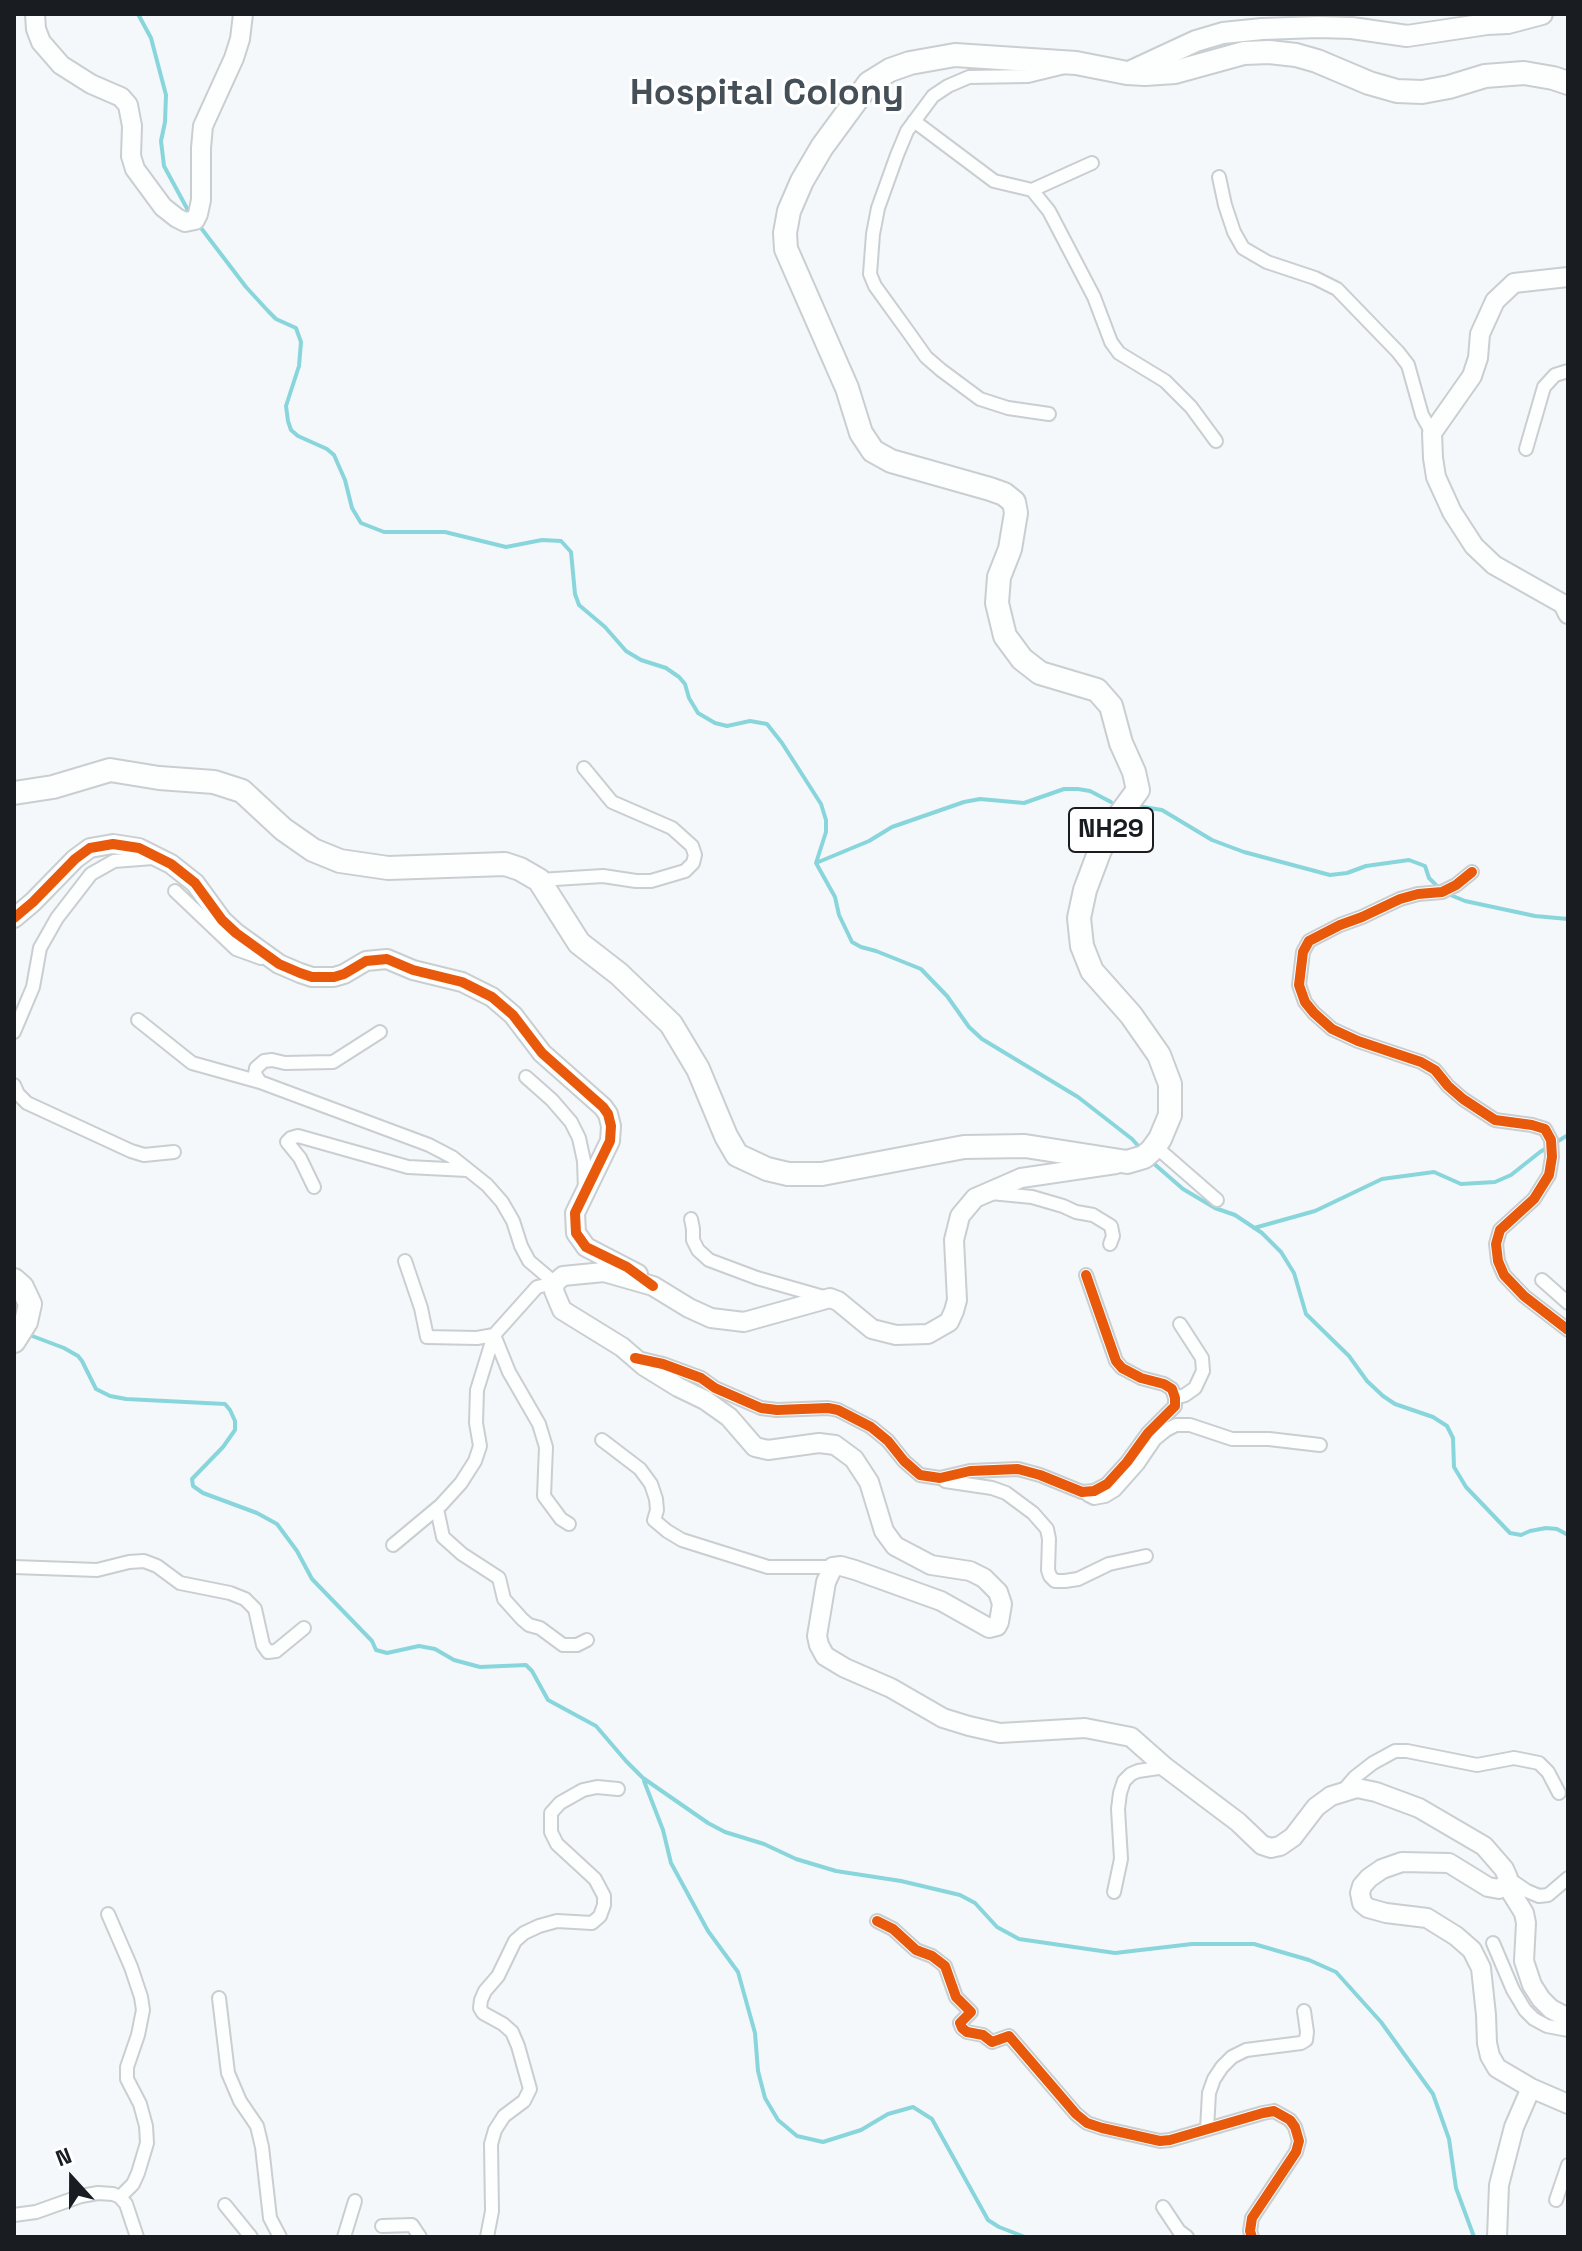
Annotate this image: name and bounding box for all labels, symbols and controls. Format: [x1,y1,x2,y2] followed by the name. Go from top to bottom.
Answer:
[630,72,904,116] district label: Hospital Colony
[1069,808,1153,852] road number: NH29
[32,2139,112,2219] north arrow
[51,2141,75,2172] text: N

